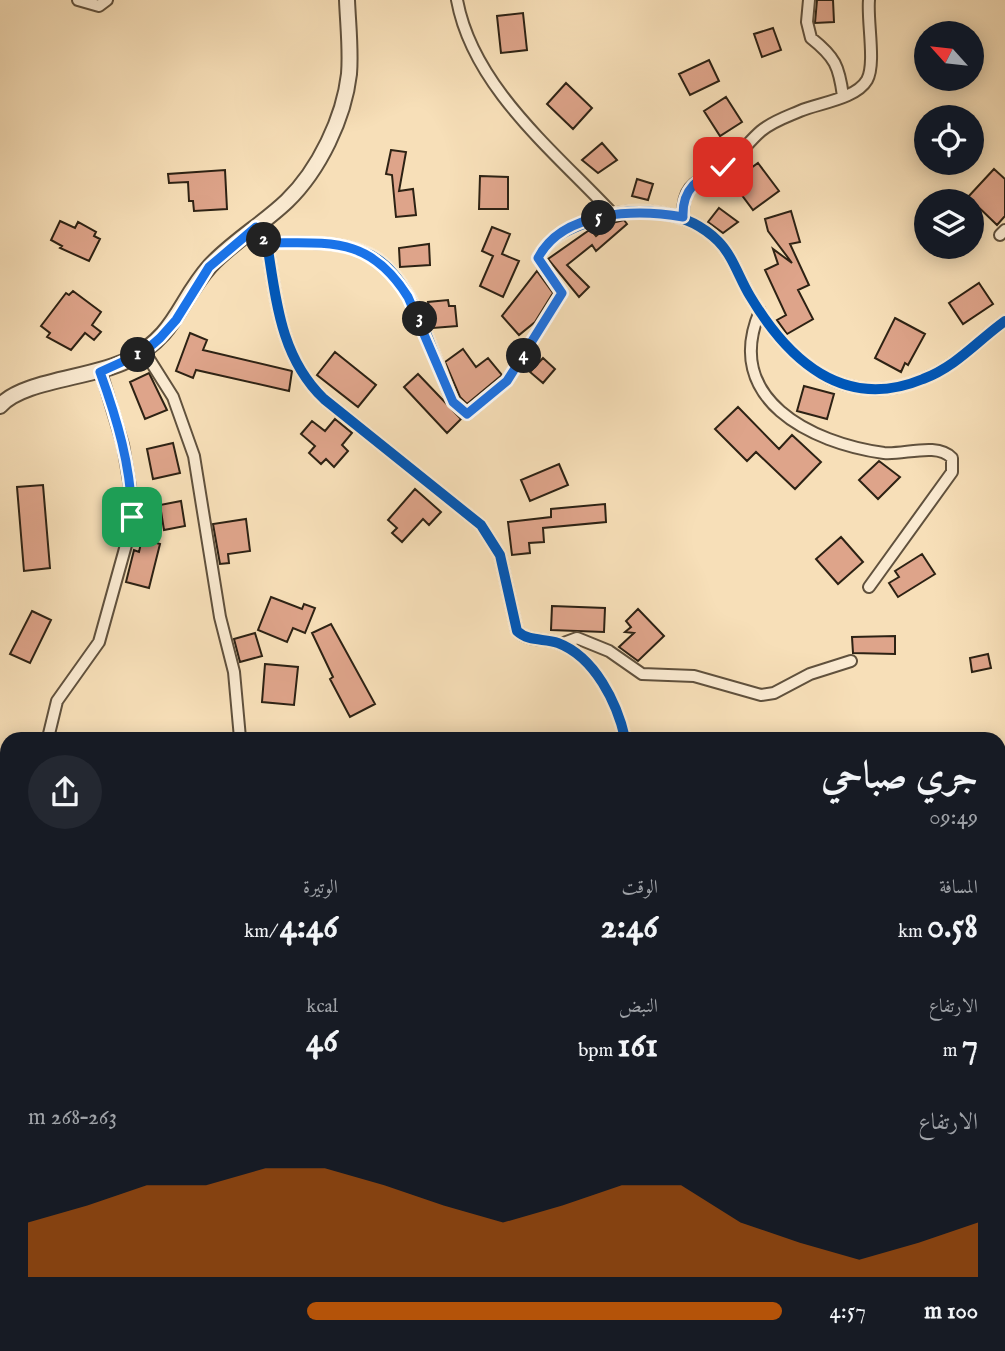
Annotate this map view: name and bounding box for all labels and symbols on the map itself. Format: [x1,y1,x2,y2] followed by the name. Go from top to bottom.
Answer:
[914,21,984,91] north arrow
[693,137,753,197] pin
[582,200,616,235] pin: 5
[246,222,282,258] pin: 2
[402,302,438,336] pin: 3
[120,338,156,372] pin: 1
[506,338,542,374] pin: 4
[102,487,162,547] pin

